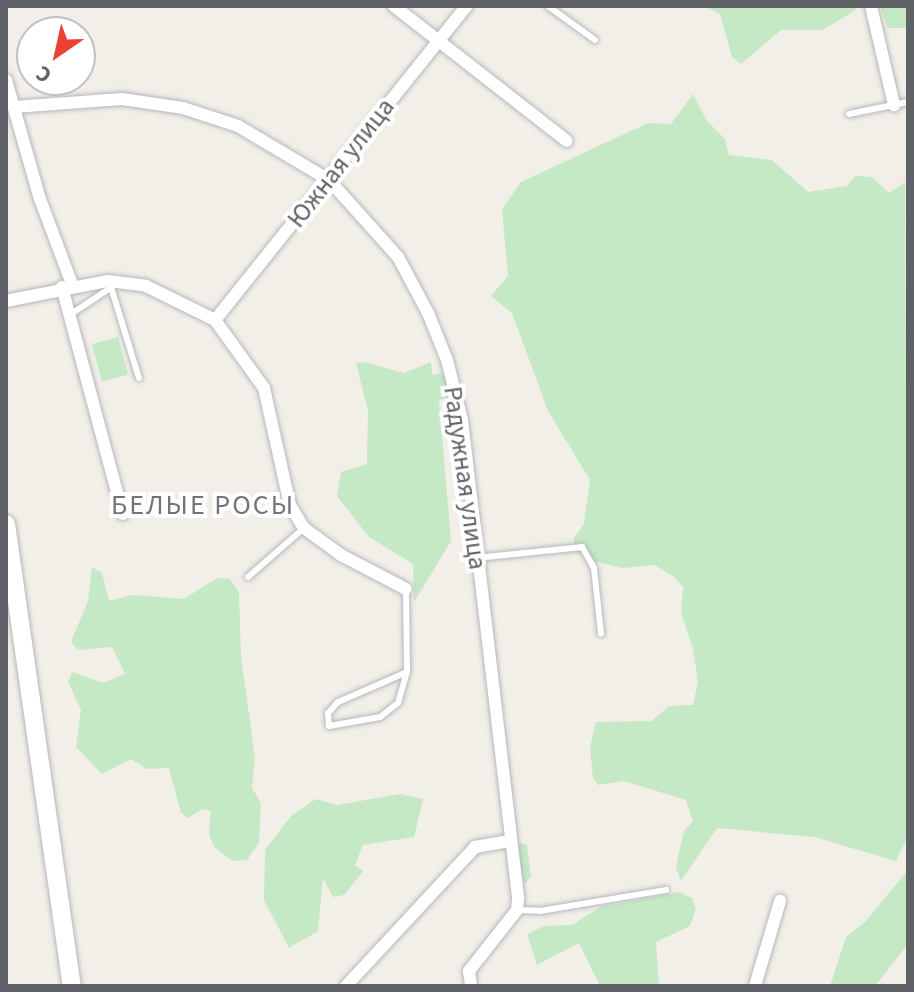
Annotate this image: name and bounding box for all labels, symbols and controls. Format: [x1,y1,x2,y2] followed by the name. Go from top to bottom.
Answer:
[16,16,96,96] north arrow
[29,57,58,91] text: С
[281,92,401,234] street label: Южная улица
[437,384,493,572] street label: Радужная улица
[111,488,295,522] district label: БЕЛЫЕ РОСЫ

